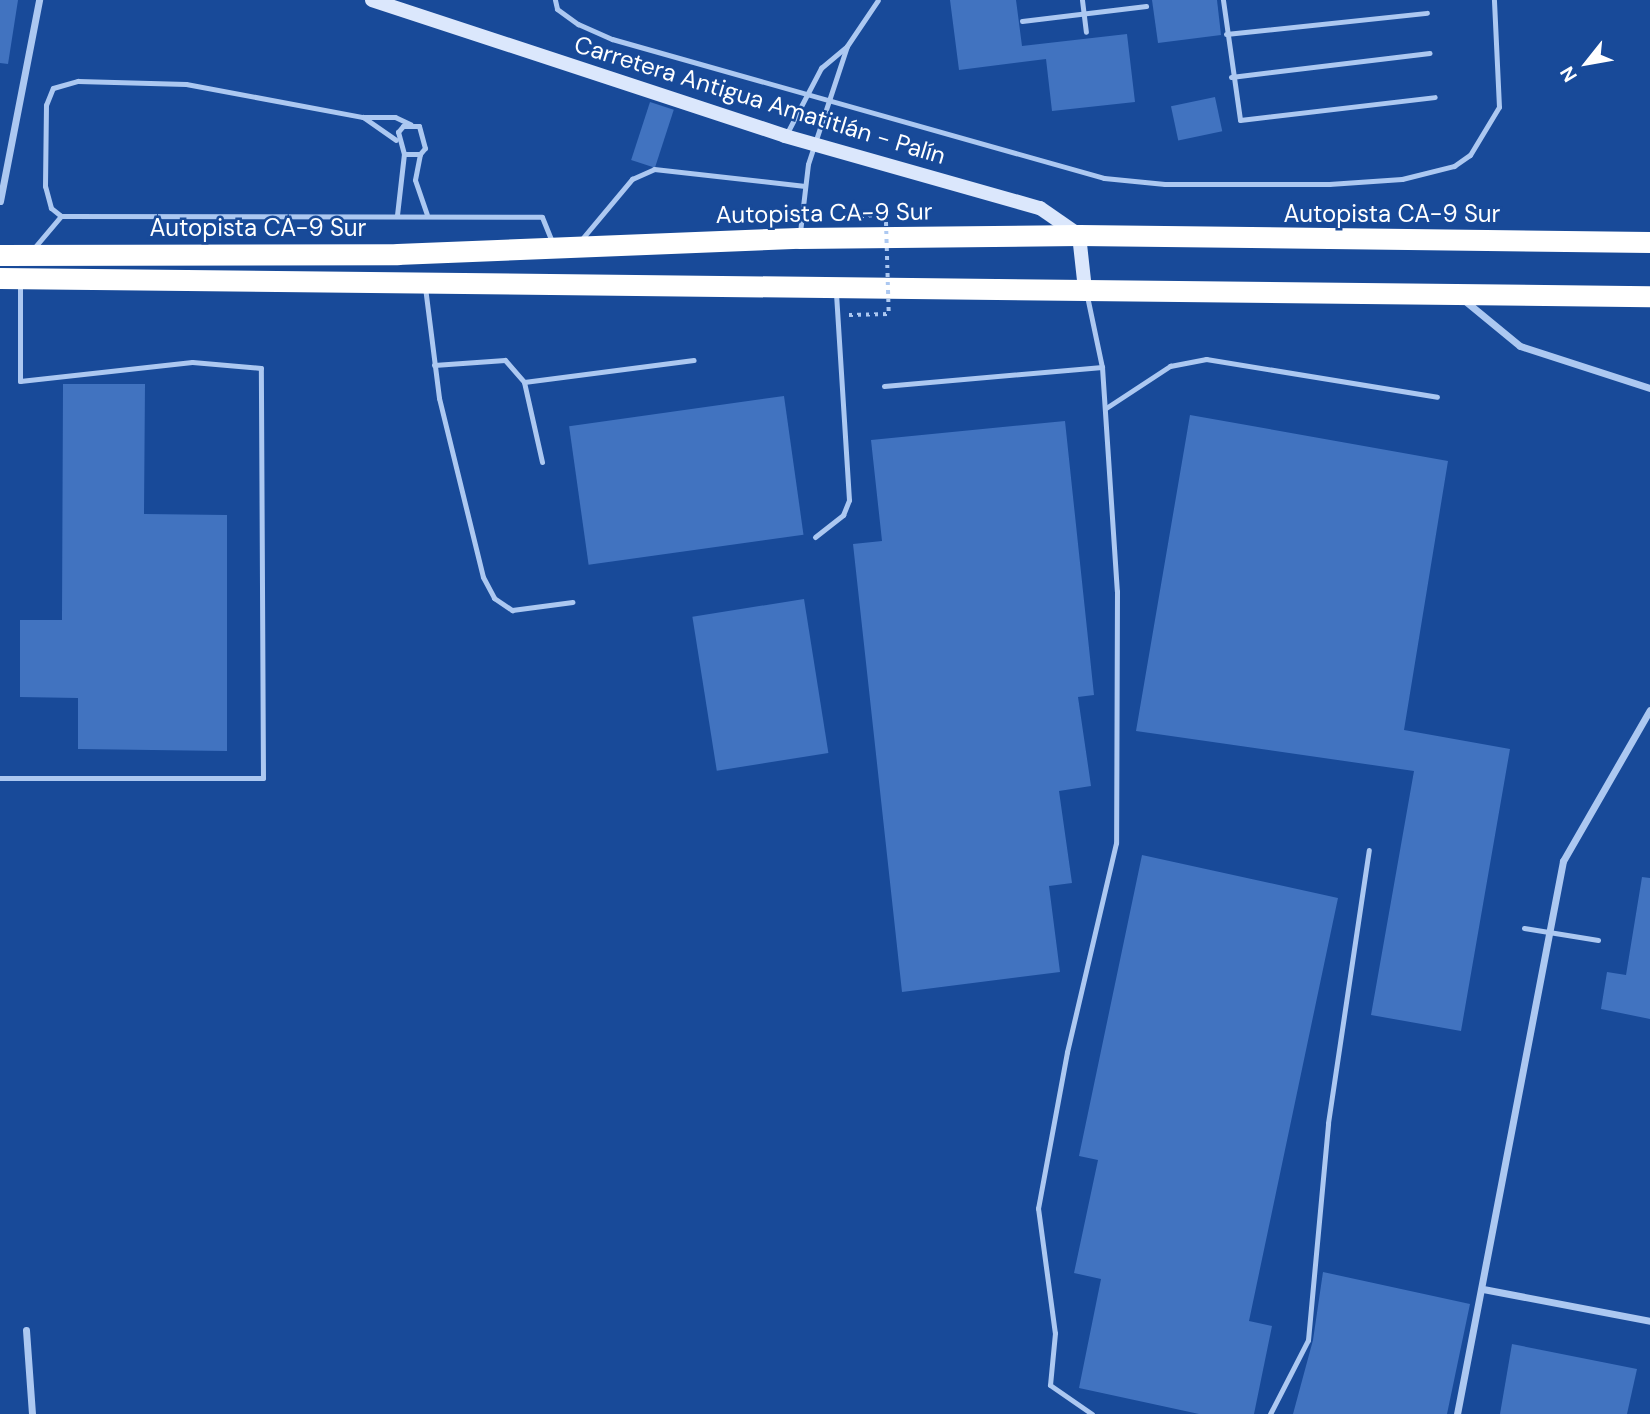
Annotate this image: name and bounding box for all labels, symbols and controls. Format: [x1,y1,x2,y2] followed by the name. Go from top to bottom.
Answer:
[1552,28,1622,98] north arrow
[571,30,949,170] street label: Carretera Antigua Amatitlán - Palín
[1554,62,1583,86] text: N
[715,197,933,229] street label: Autopista CA-9 Sur
[1284,200,1500,228] street label: Autopista CA-9 Sur
[150,214,366,242] street label: Autopista CA-9 Sur

